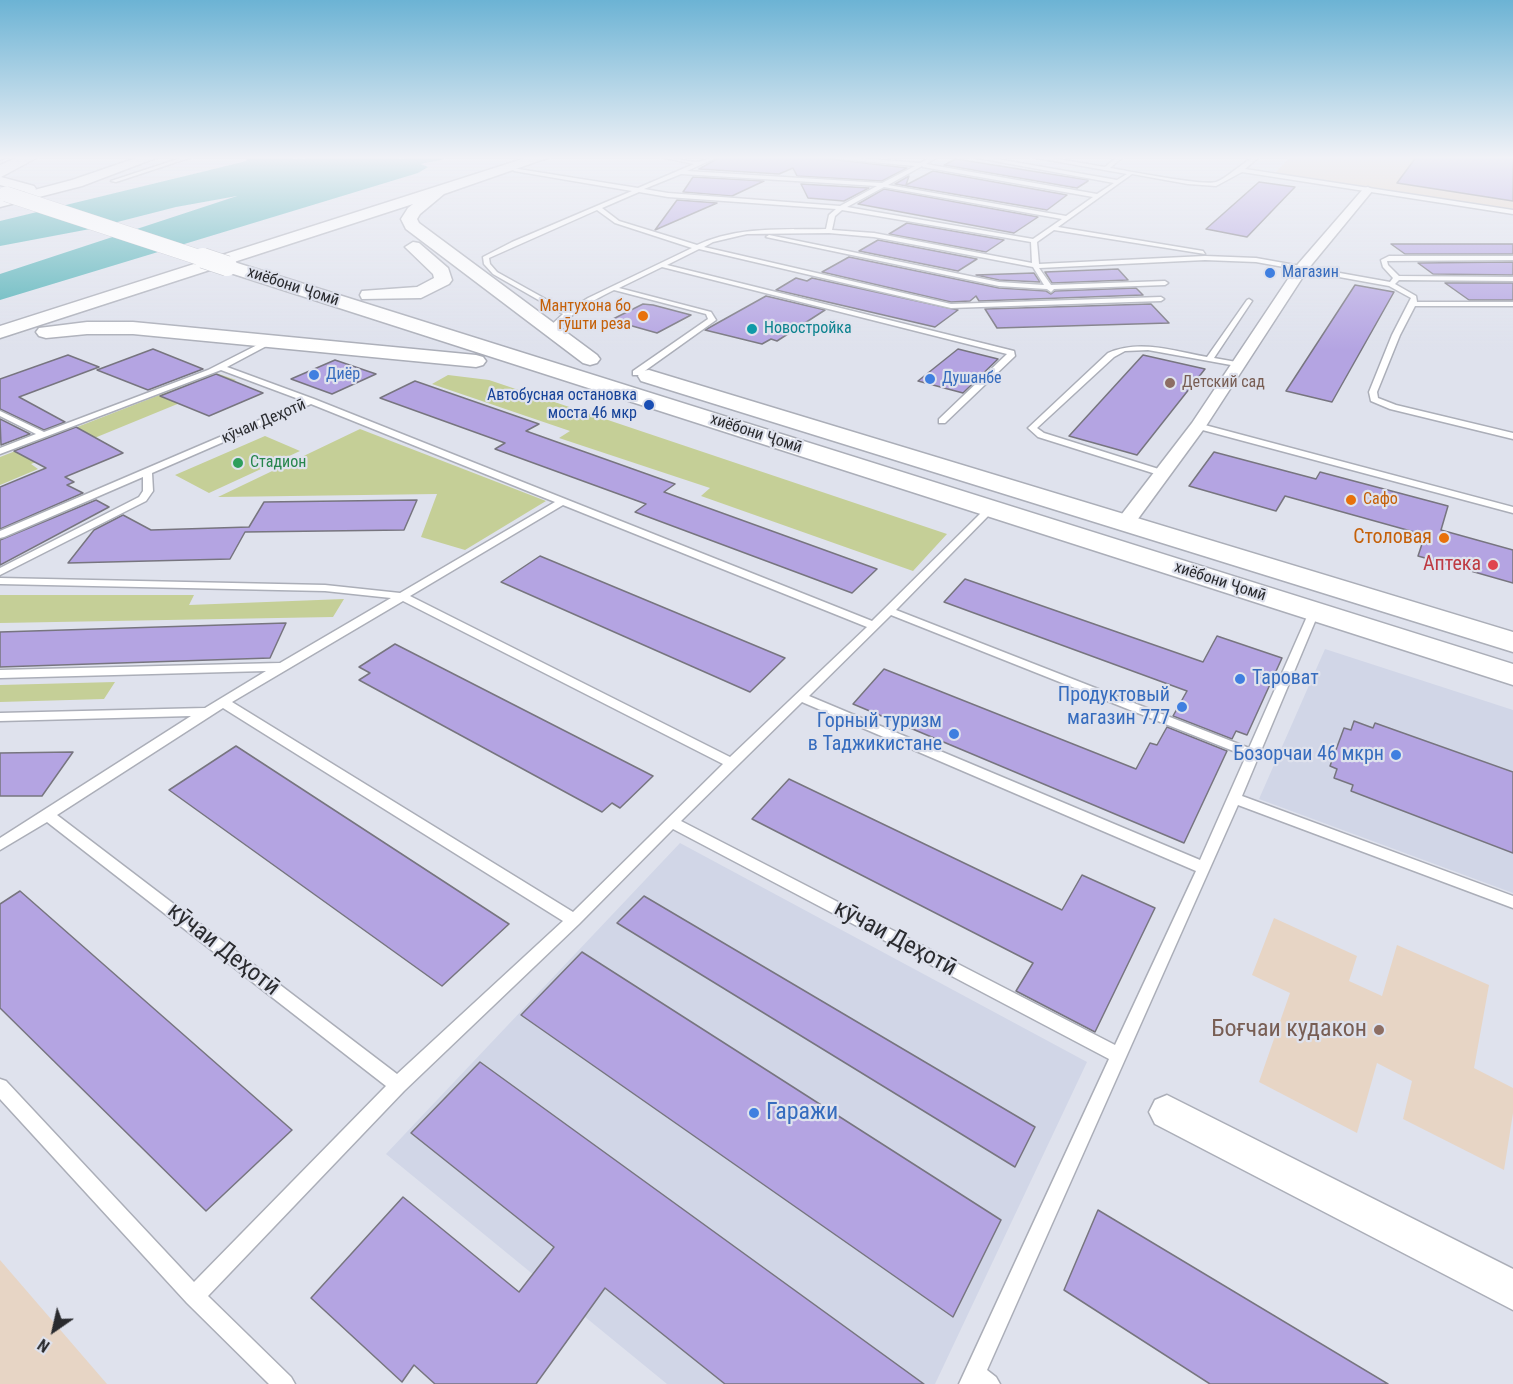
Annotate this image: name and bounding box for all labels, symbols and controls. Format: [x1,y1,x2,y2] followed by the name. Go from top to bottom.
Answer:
[245,263,341,311] street label: хиёбони Ҷомӣ
[1282,263,1339,283] place label: Магазин
[1263,266,1277,280] marker: Магазин
[539,297,631,335] place label: Мантухона бо гӯшти реза
[636,309,650,323] marker: Мантухона бо гӯшти реза
[764,319,852,339] place label: Новостройка
[745,322,759,336] marker: Новостройка
[326,365,360,385] place label: Диёр
[307,368,321,382] marker: Диёр
[942,369,1002,389] place label: Душанбе
[923,372,937,386] marker: Душанбе
[1182,373,1265,393] place label: Детский сад
[1163,376,1177,390] marker: Детский сад
[487,386,637,424] place label: Автобусная остановка моста 46 мкр
[219,396,309,448] street label: кӯчаи Деҳотӣ
[642,398,656,412] marker: Автобусная остановка моста 46 мкр
[708,410,804,458] street label: хиёбони Ҷомӣ
[250,453,306,473] place label: Стадион
[231,456,245,470] marker: Стадион
[1363,490,1398,510] place label: Сафо
[1344,493,1358,507] marker: Сафо
[1353,526,1432,550] place label: Столовая
[1437,531,1451,545] marker: Столовая
[1423,553,1481,577] place label: Аптека
[1172,558,1268,606] street label: хиёбони Ҷомӣ
[1486,558,1500,572] marker: Аптека
[1252,667,1319,691] place label: Тароват
[1233,672,1247,686] marker: Тароват
[1058,684,1170,731] place label: Продуктовый магазин 777
[1175,700,1189,714] marker: Продуктовый магазин 777
[808,710,942,757] place label: Горный туризм в Таджикистане
[947,727,961,741] marker: Горный туризм в Таджикистане
[1233,743,1384,767] place label: Бозорчаи 46 мкрн
[1389,748,1403,762] marker: Бозорчаи 46 мкрн
[829,895,961,983] street label: кӯчаи Деҳотӣ
[161,897,285,1003] street label: кӯчаи Деҳотӣ
[1211,1016,1367,1044] place label: Боғчаи кудакон
[1372,1023,1386,1037] marker: Боғчаи кудакон
[766,1099,838,1127] place label: Гаражи
[747,1106,761,1120] marker: Гаражи
[24,1300,84,1360] north arrow
[34,1335,53,1356] text: N

